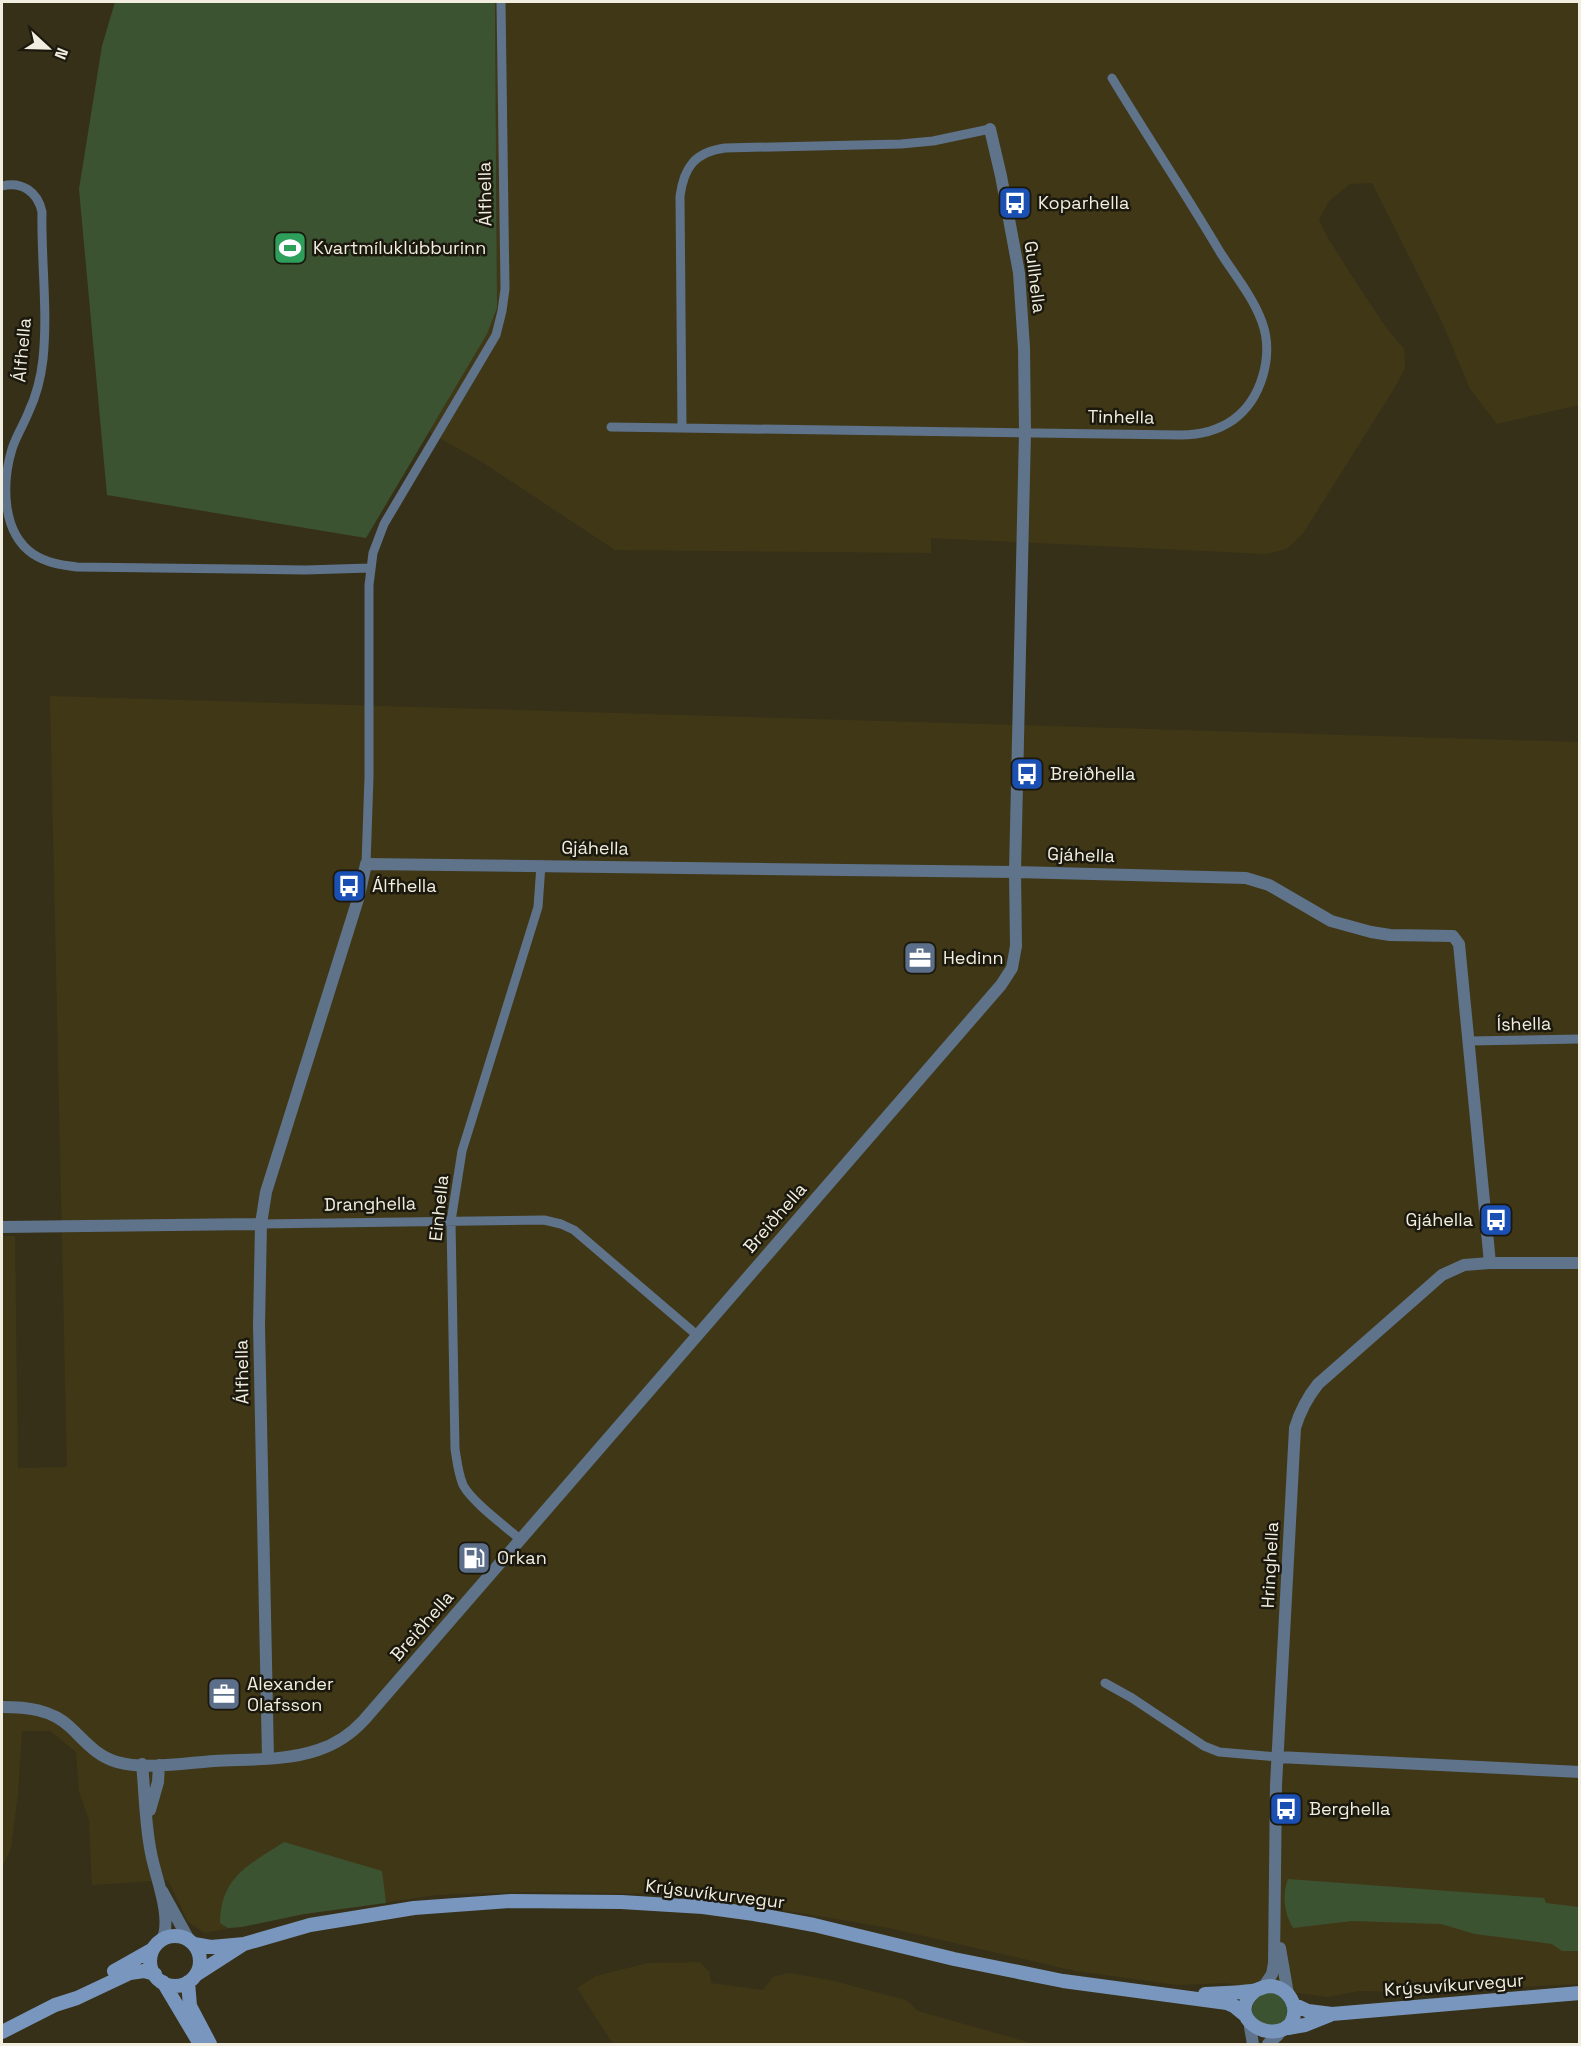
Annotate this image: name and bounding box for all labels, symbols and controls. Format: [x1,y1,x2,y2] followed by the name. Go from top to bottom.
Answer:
[18,18,78,78] north arrow
[50,45,73,62] text: N
[472,162,497,226] street label: Álfhella
[997,185,1033,221] bus stop icon: Koparhella
[1038,191,1129,214] place label: Koparhella
[272,230,308,266] sports icon: Kvartmíluklúbburinn
[313,236,486,259] place label: Kvartmíluklúbburinn
[1020,240,1051,314] street label: Gullhella
[7,317,36,383] street label: Álfhella
[1087,404,1155,429] street label: Tinhella
[1009,756,1045,792] bus stop icon: Breiðhella
[1050,762,1135,785] place label: Breiðhella
[561,835,629,860] street label: Gjáhella
[1047,842,1115,867] street label: Gjáhella
[331,868,367,904] bus stop icon: Álfhella
[372,874,437,897] place label: Álfhella
[902,940,938,976] office icon: Hedinn
[943,946,1004,969] place label: Hedinn
[1496,1012,1552,1035] street label: Íshella
[424,1174,453,1242] street label: Einhella
[738,1178,811,1257] street label: Breiðhella
[324,1191,416,1216] street label: Dranghella
[1478,1202,1514,1238] bus stop icon: Gjáhella
[1405,1208,1473,1231] place label: Gjáhella
[229,1340,254,1404] street label: Álfhella
[1256,1521,1283,1609] street label: Hringhella
[456,1540,492,1576] fuel station icon: Orkan
[497,1546,547,1569] place label: Orkan
[385,1586,458,1665] street label: Breiðhella
[247,1672,334,1716] place label: Alexander Olafsson
[206,1676,242,1712] office icon: Alexander Olafsson
[1268,1791,1304,1827] bus stop icon: Berghella
[1309,1797,1390,1820] place label: Berghella
[644,1874,786,1913] street label: Krýsuvíkurvegur
[1383,1968,1525,2001] street label: Krýsuvíkurvegur

